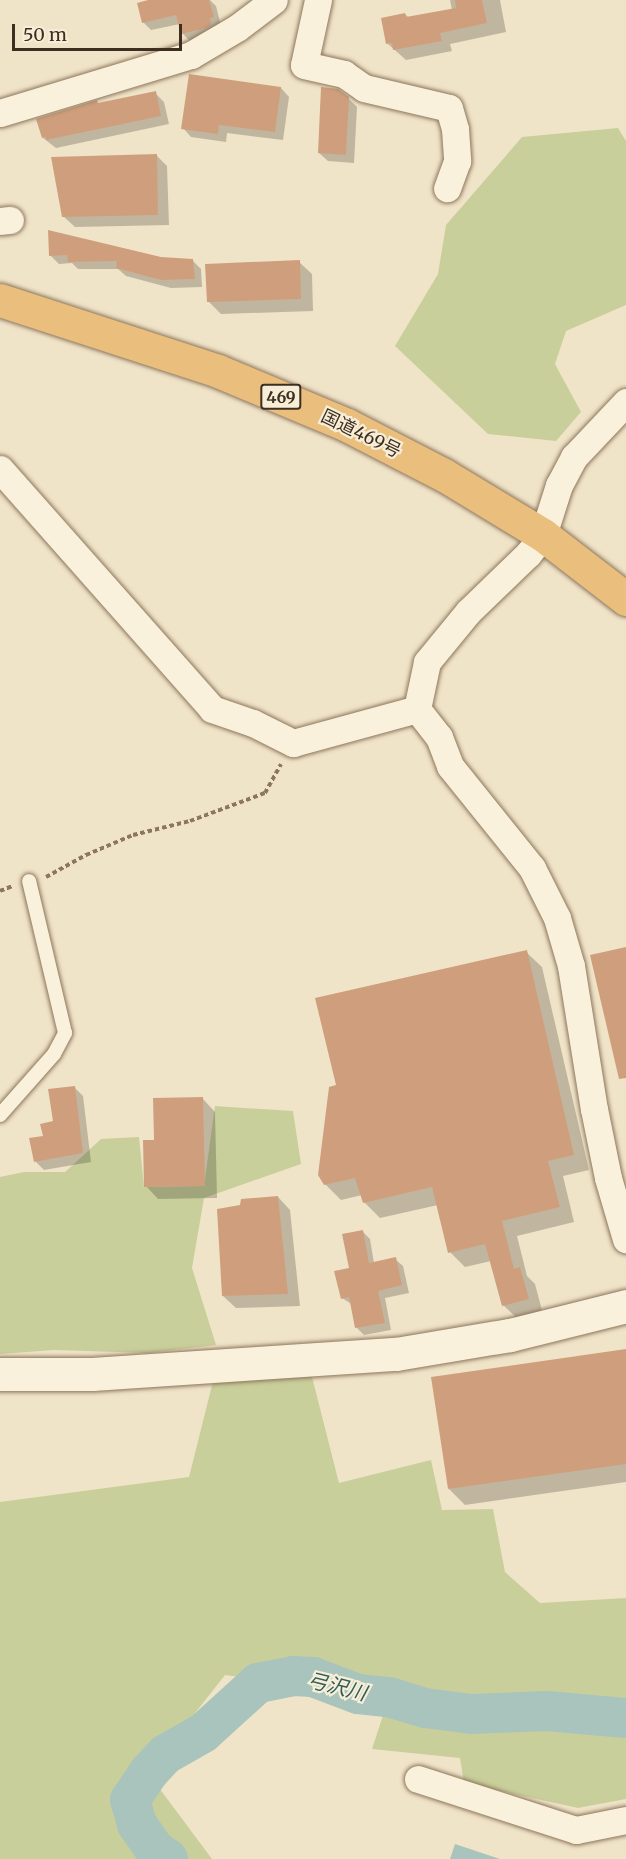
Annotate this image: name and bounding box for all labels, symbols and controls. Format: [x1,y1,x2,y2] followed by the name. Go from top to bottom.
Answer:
[15,12,184,50] scale bar
[23,23,67,46] text: 50 m
[260,384,302,410] road number: 469
[318,405,404,463] street label: 国道469号
[305,1667,369,1705] water label: 弓沢川

